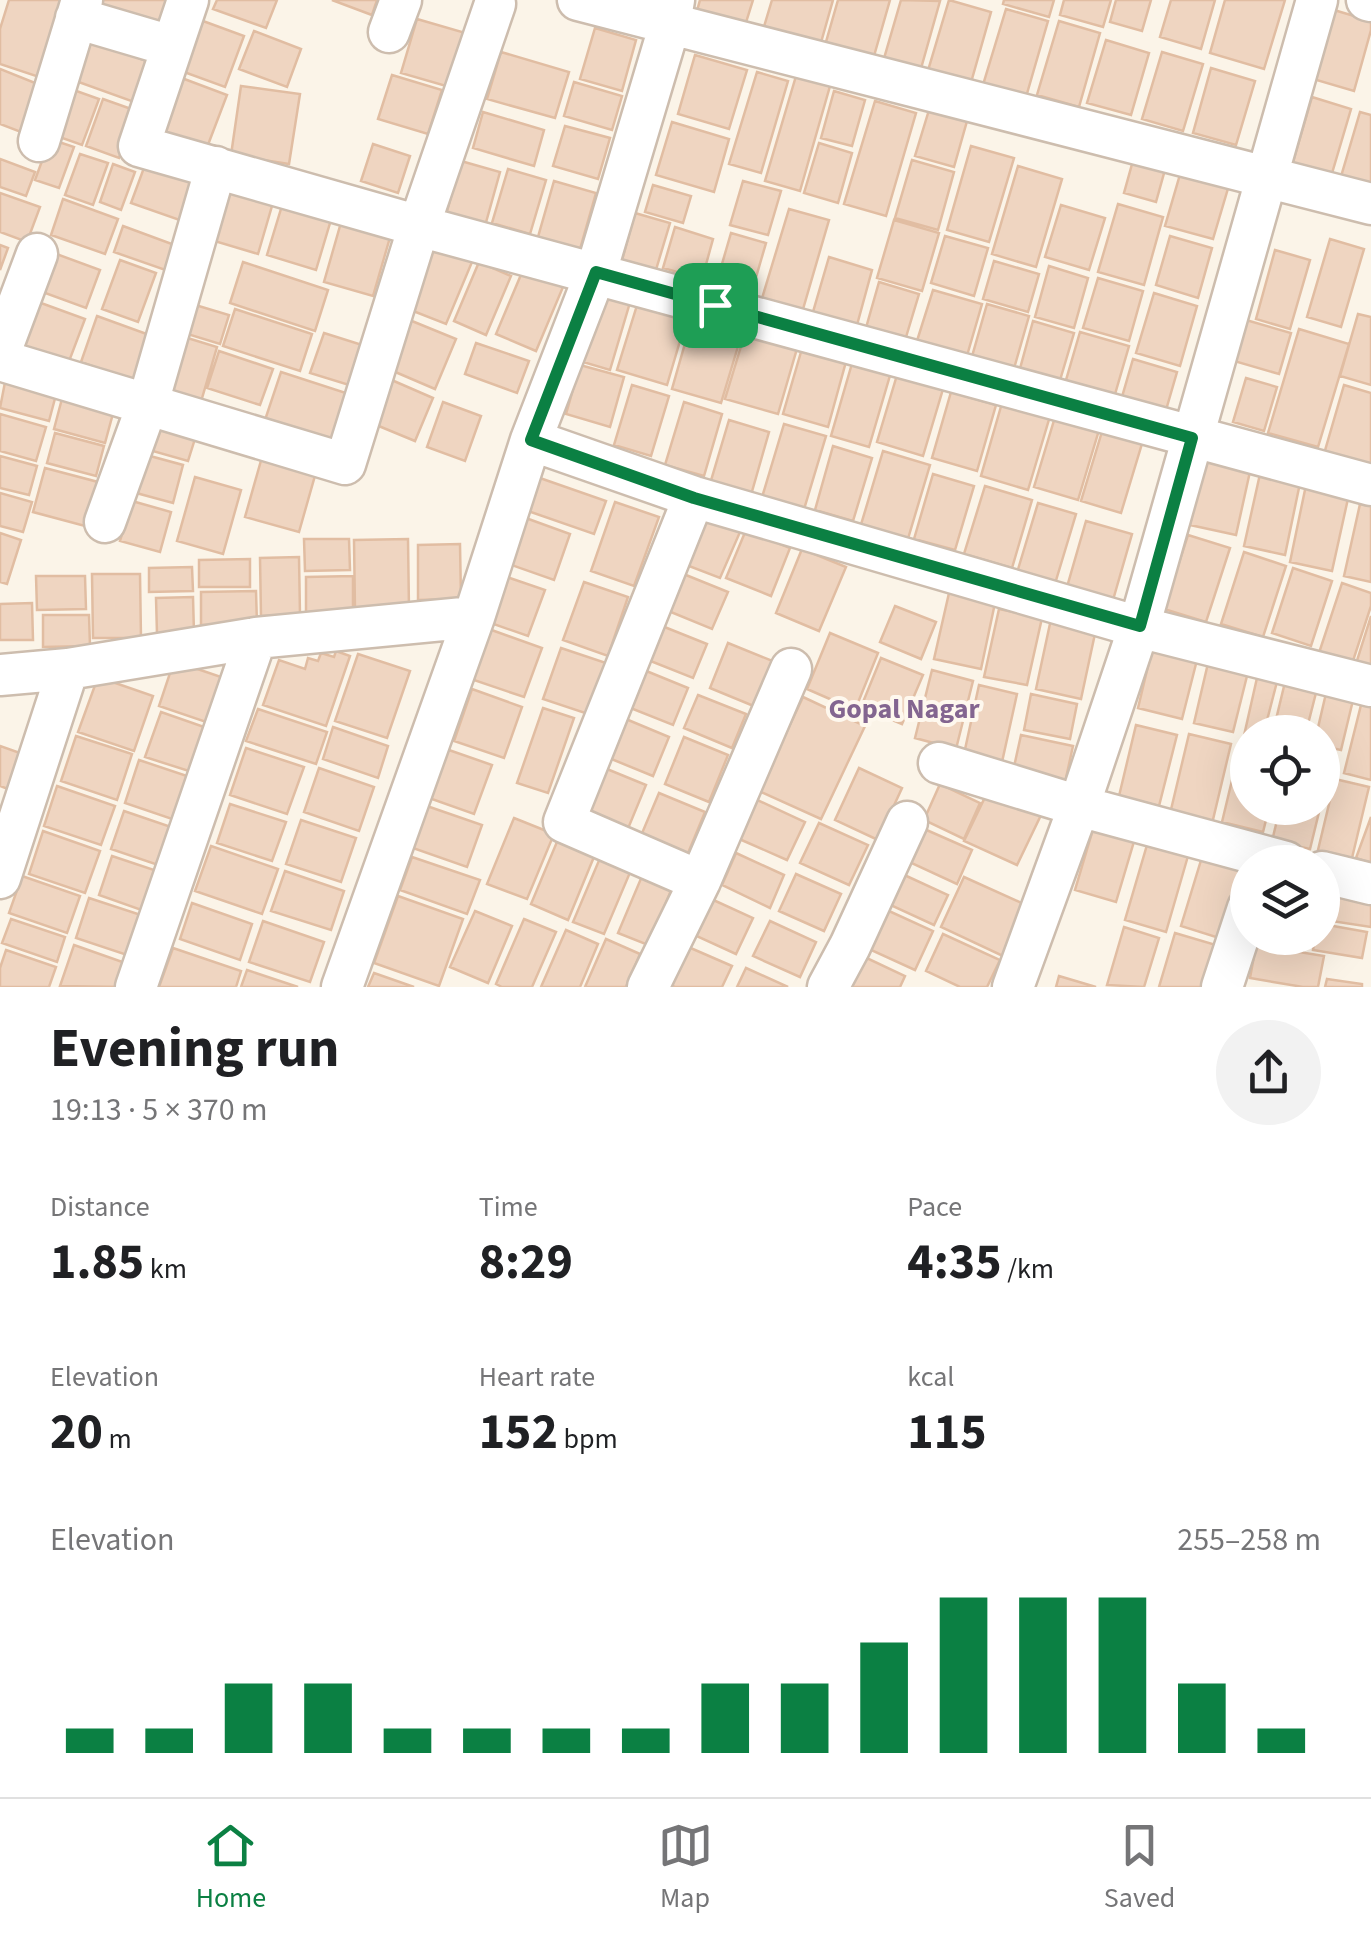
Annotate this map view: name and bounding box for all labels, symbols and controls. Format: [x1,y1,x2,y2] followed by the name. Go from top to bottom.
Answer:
[673,263,758,348] pin
[688,278,743,333] icon: arrive
[828,689,980,729] district label: Gopal Nagar
[1230,715,1340,955] map controls
[1230,715,1340,825] button: locate
[1230,845,1340,955] button: layers
[50,1010,339,1088] text: Evening run
[1216,1020,1321,1125] button: share
[50,1087,268,1133] text: 19:13 · 5 × 370 m
[50,1187,150,1227] text: Distance
[479,1187,538,1227] text: Time
[907,1187,962,1227] text: Pace
[50,1227,144,1298] text: 1.85
[479,1227,573,1298] text: 8:29
[907,1227,1002,1298] text: 4:35
[144,1249,187,1289] text: km
[1002,1249,1054,1289] text: /km
[50,1357,159,1397] text: Elevation
[479,1357,595,1397] text: Heart rate
[907,1357,954,1397] text: kcal
[50,1397,103,1468] text: 20
[479,1397,558,1468] text: 152
[907,1397,987,1468] text: 115
[103,1419,132,1459] text: m
[558,1419,618,1459] text: bpm
[50,1517,175,1563] text: Elevation
[1177,1517,1321,1563] text: 255–258 m
[196,1818,266,1918] tab: Home
[658,1818,713,1918] tab: Map
[1104,1818,1175,1918] tab: Saved

